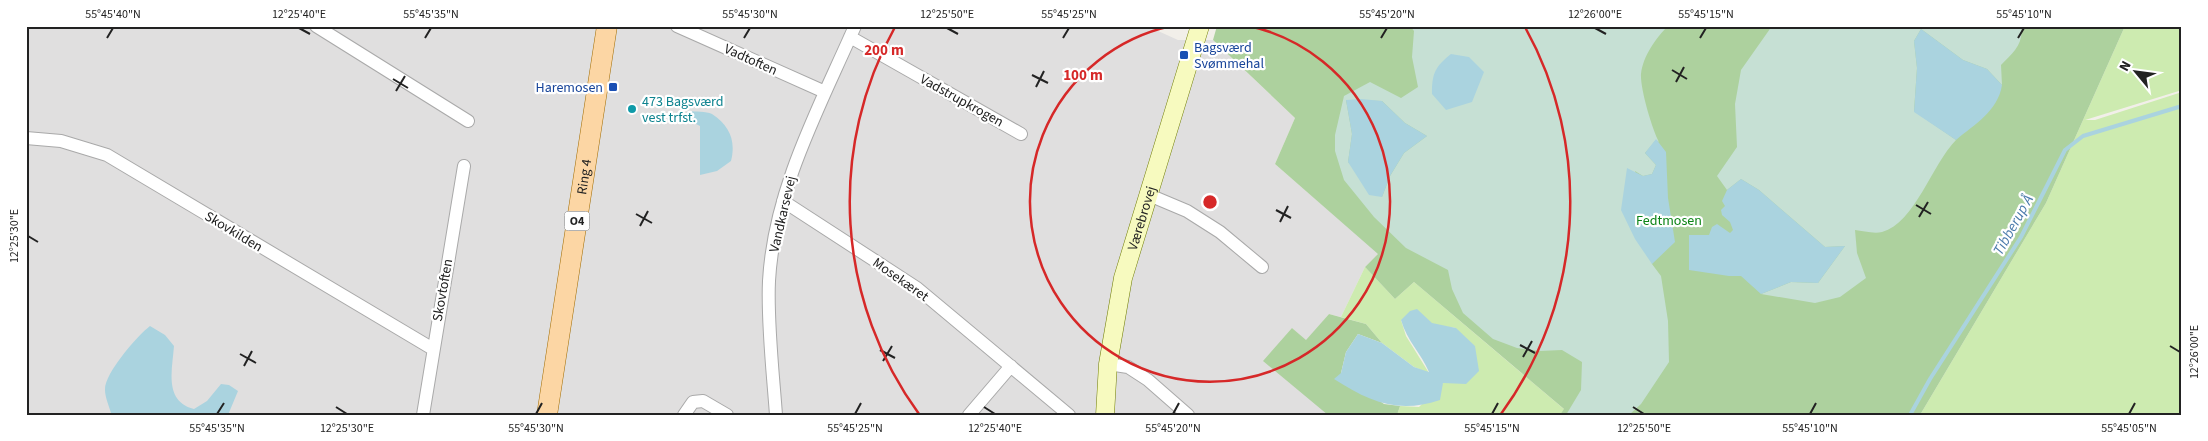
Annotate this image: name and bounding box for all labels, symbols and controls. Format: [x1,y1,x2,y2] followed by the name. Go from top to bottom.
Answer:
[85,6,141,23] text: 55°45'40"N
[272,6,326,23] text: 12°25'40"E
[403,6,459,23] text: 55°45'35"N
[722,6,778,23] text: 55°45'30"N
[920,6,974,23] text: 12°25'50"E
[1041,6,1097,23] text: 55°45'25"N
[1359,6,1415,23] text: 55°45'20"N
[1568,6,1622,23] text: 12°26'00"E
[1678,6,1734,23] text: 55°45'15"N
[1996,6,2052,23] text: 55°45'10"N
[1194,38,1264,74] place label: Bagsværd Svømmehal
[721,39,780,81] street label: Vadtoften
[864,40,904,61] text: 200 m
[2110,48,2160,98] north arrow
[1178,49,1190,61] marker: Bagsværd Svømmehal
[2115,57,2137,75] text: N
[1063,65,1103,86] text: 100 m
[916,70,1007,132] street label: Vadstrupkrogen
[536,78,603,98] place label: Haremosen
[607,81,619,93] marker: Haremosen
[642,92,724,128] place label: 473 Bagsværd vest trfst.
[626,103,638,115] marker: 473 Bagsværd vest trfst.
[572,158,597,196] street label: Ring 4
[764,174,801,254] street label: Vandkarsevej
[1123,184,1162,253] street label: Værebrovej
[1988,191,2039,259] water label: Tibberup Å
[1201,193,1219,211] centre of rings
[201,207,266,257] street label: Skovkilden
[6,209,23,263] text: 12°25'30"E
[1636,211,1702,231] park label: Fedtmosen
[564,212,590,230] road number: O4
[868,253,933,307] street label: Mosekæret
[428,257,458,323] street label: Skovtoften
[2186,325,2203,379] text: 12°26'00"E
[189,420,245,437] text: 55°45'35"N
[320,420,374,437] text: 12°25'30"E
[508,420,564,437] text: 55°45'30"N
[827,420,883,437] text: 55°45'25"N
[968,420,1022,437] text: 12°25'40"E
[1145,420,1201,437] text: 55°45'20"N
[1464,420,1520,437] text: 55°45'15"N
[1617,420,1671,437] text: 12°25'50"E
[1782,420,1838,437] text: 55°45'10"N
[2101,420,2157,437] text: 55°45'05"N

